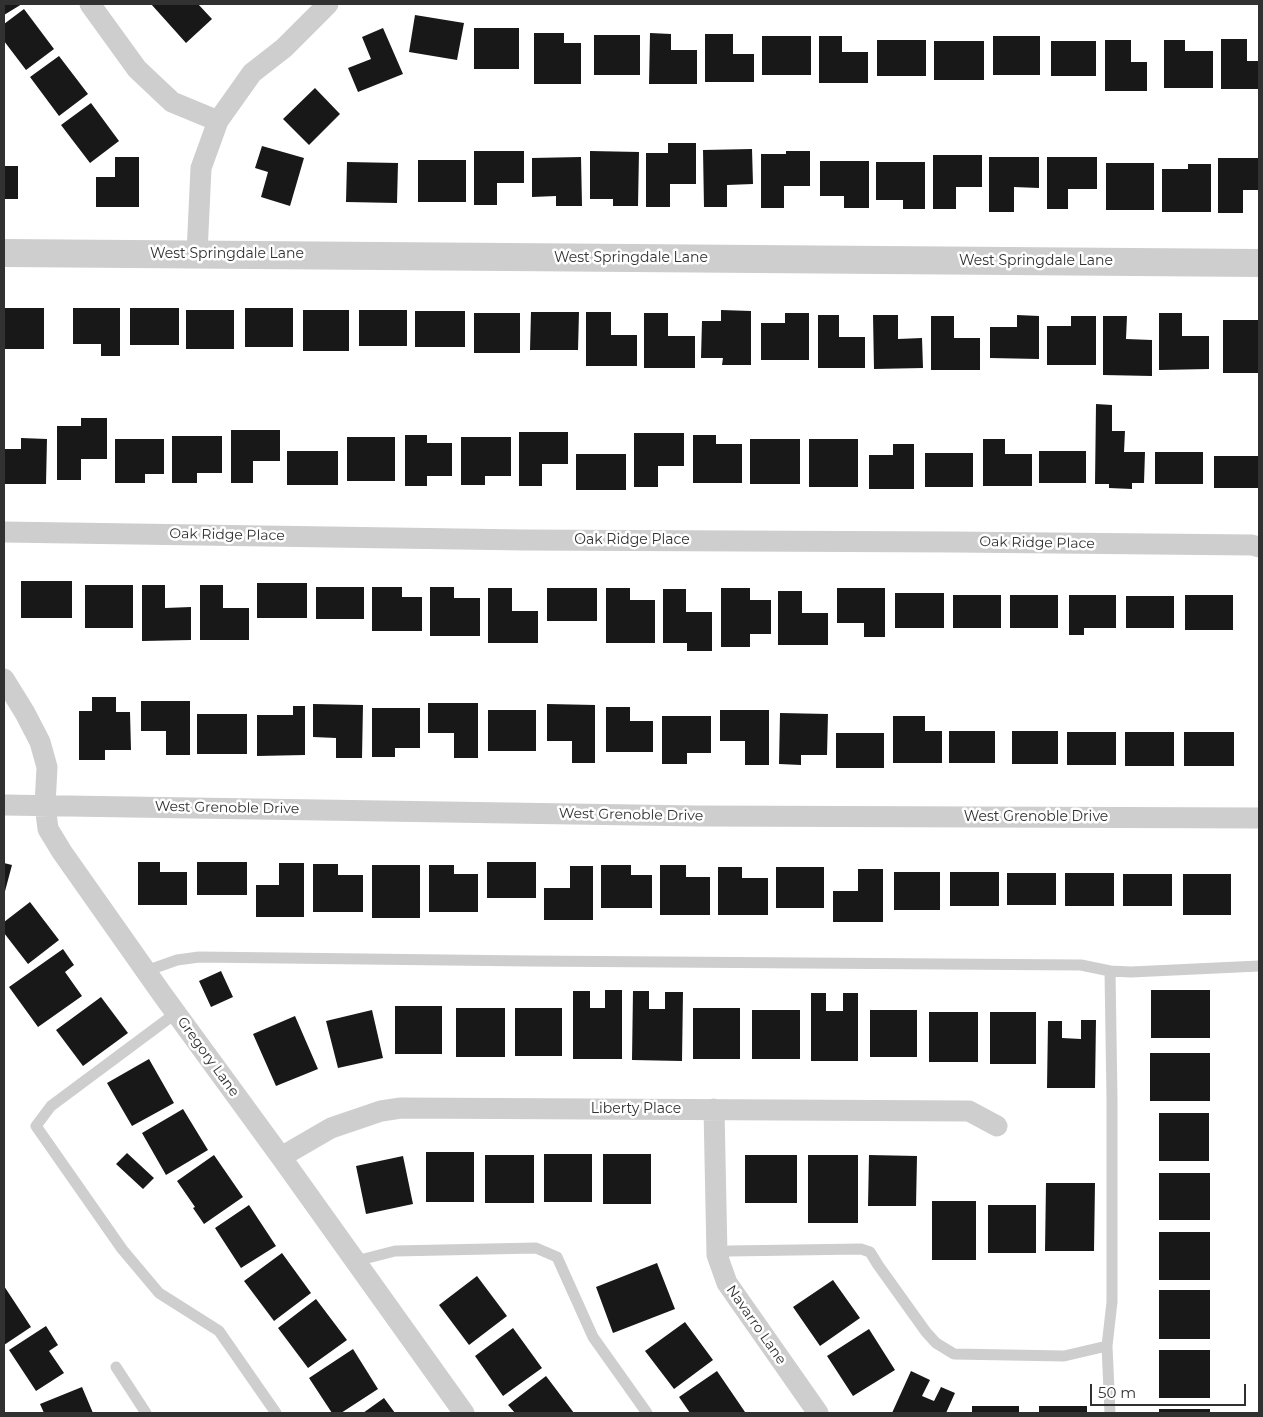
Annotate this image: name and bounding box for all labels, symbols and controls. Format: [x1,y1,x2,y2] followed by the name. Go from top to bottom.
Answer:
[150,246,304,262] street label: West Springdale Lane
[554,250,708,266] street label: West Springdale Lane
[959,253,1113,269] street label: West Springdale Lane
[169,526,285,544] street label: Oak Ridge Place
[574,532,690,548] street label: Oak Ridge Place
[979,534,1095,552] street label: Oak Ridge Place
[155,798,299,818] street label: West Grenoble Drive
[559,805,703,825] street label: West Grenoble Drive
[964,809,1108,825] street label: West Grenoble Drive
[173,1014,243,1100] street label: Gregory Lane
[591,1101,681,1117] street label: Liberty Place
[722,1282,790,1368] street label: Navarro Lane
[1093,1374,1249,1406] scale bar
[1098,1383,1136,1402] text: 50 m

